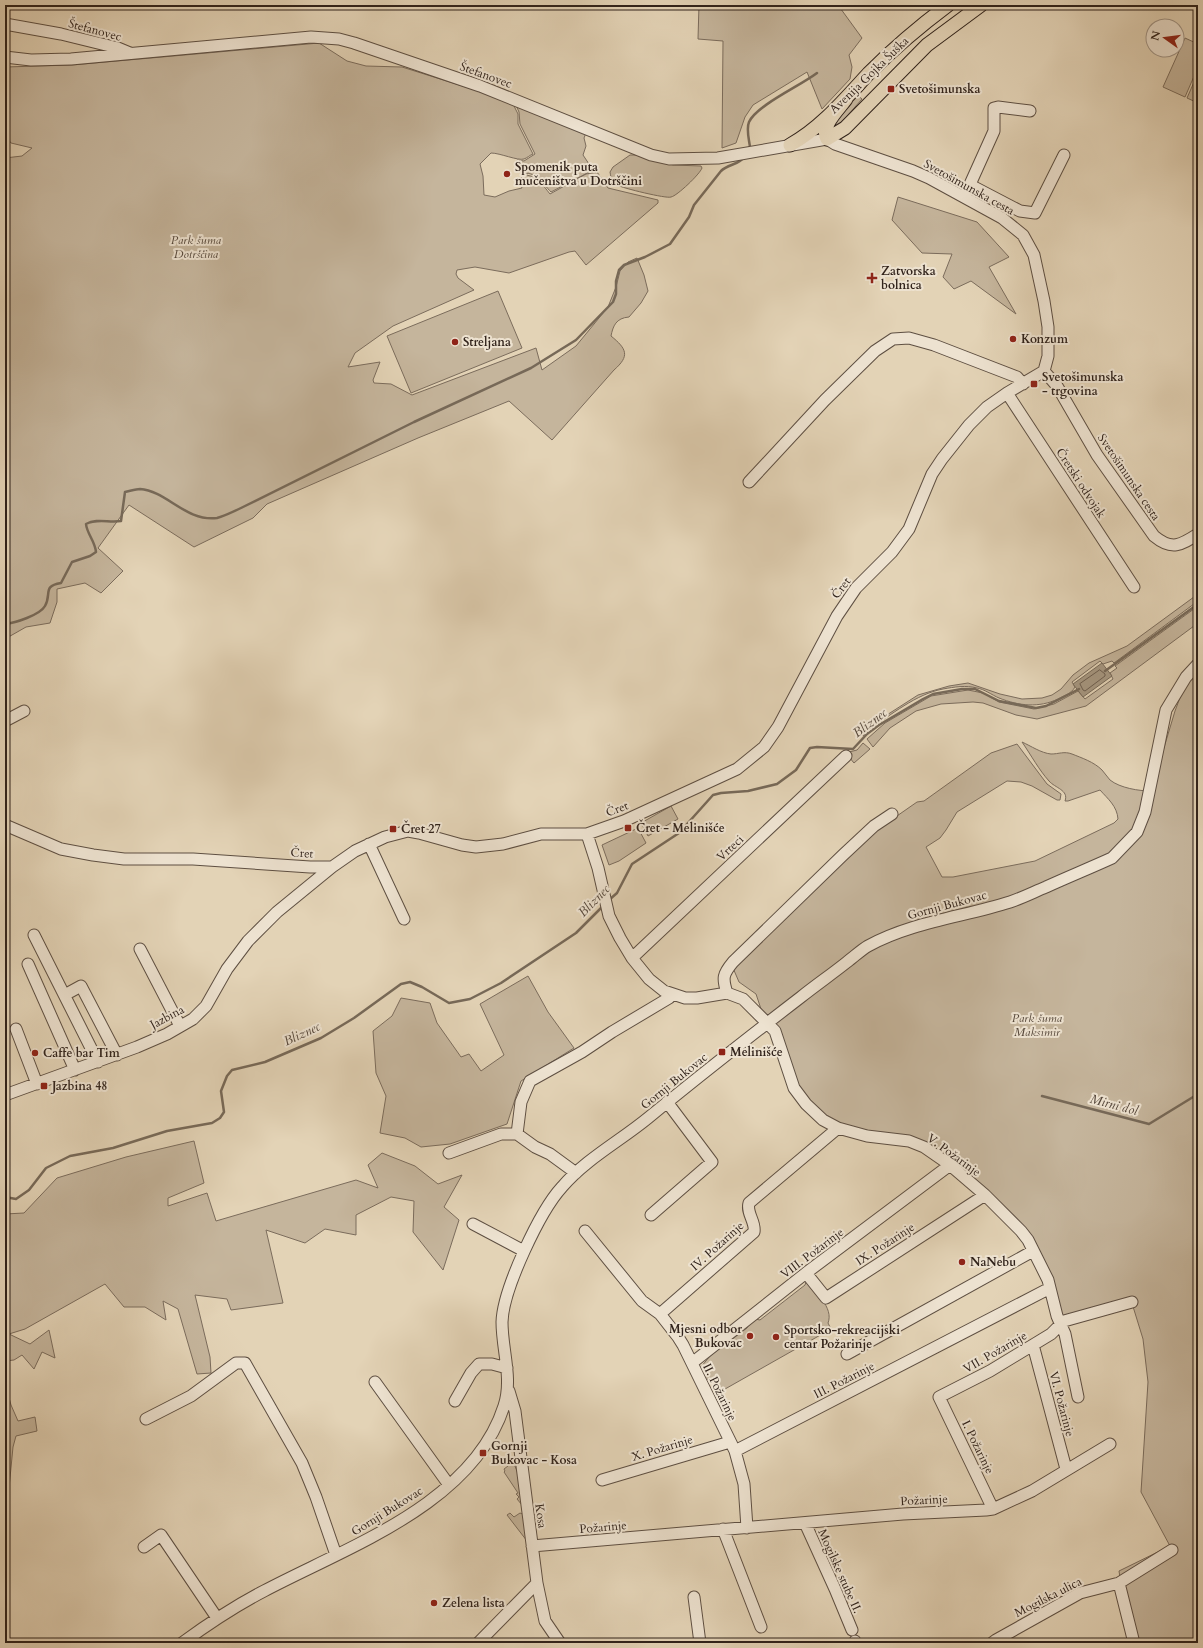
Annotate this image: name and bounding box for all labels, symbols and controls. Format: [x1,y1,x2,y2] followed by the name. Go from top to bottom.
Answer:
[67,14,124,45] street label: Štefanovec
[1145,18,1185,58] north arrow
[1147,29,1164,42] text: N
[825,32,913,117] street label: Avenija Gojka Šuška
[458,57,515,92] street label: Štefanovec
[899,81,981,97] place label: Svetošimunska
[886,84,896,94] marker: Svetošimunska
[921,155,1018,219] street label: Svetošimunska cesta
[515,159,642,189] place label: Spomenik puta mučeništva u Dotrščini
[502,169,512,179] marker: Spomenik puta mučeništva u Dotrščini
[171,232,222,262] park label: Park šuma Dotrščina
[881,263,936,293] place label: Zatvorska bolnica
[866,272,878,284] marker: Zatvorska bolnica
[1021,331,1069,347] place label: Konzum
[463,334,511,350] place label: Streljana
[1008,334,1018,344] marker: Konzum
[450,337,460,347] marker: Streljana
[1042,369,1124,399] place label: Svetošimunska - trgovina
[1029,379,1039,389] marker: Svetošimunska - trgovina
[1094,430,1164,524] street label: Svetošimunska cesta
[1052,444,1111,521] street label: Čretski odvojak
[827,573,854,602] street label: Čret
[849,704,891,742] water label: Bliznec
[603,796,631,821] street label: Čret
[636,819,725,836] place label: Čret - Melinišće
[401,820,441,837] place label: Čret 27
[623,823,633,833] marker: Čret - Melinišće
[388,824,398,834] marker: Čret 27
[713,831,747,865] street label: Vrteci
[290,843,314,862] street label: Čret
[574,880,614,921] water label: Bliznec
[906,887,989,923] street label: Gornji Bukovac
[145,1001,188,1034] street label: Jazbina
[1012,1010,1063,1040] park label: Park šuma Maksimir
[281,1017,324,1050] water label: Bliznec
[730,1044,783,1060] place label: Melinišće
[43,1045,121,1061] place label: Caffe bar Tim
[717,1047,727,1057] marker: Melinišće
[30,1048,40,1058] marker: Caffe bar Tim
[637,1049,711,1113] street label: Gornji Bukovac
[50,1078,107,1094] place label: Jazbina 48
[39,1081,49,1091] marker: Jazbina 48
[1088,1090,1140,1120] water label: Mirni dol
[924,1130,984,1180] street label: V. Požarinje
[687,1218,747,1274] street label: IV. Požarinje
[852,1219,918,1269] street label: IX. Požarinje
[777,1224,847,1282] street label: VIII. Požarinje
[970,1254,1016,1270] place label: NaNebu
[957,1257,967,1267] marker: NaNebu
[669,1321,742,1351] place label: Mjesni odbor Bukovac
[784,1322,900,1352] place label: Sportsko-rekreacijski centar Požarinje
[960,1327,1030,1377] street label: VII. Požarinje
[745,1331,755,1341] marker: Mjesni odbor Bukovac
[771,1332,781,1342] marker: Sportsko-rekreacijski centar Požarinje
[811,1358,877,1402] street label: III. Požarinje
[699,1361,741,1423] street label: II. Požarinje
[1046,1370,1078,1438] street label: VI. Požarinje
[958,1417,998,1477] street label: I. Požarinje
[629,1431,695,1465] street label: X. Požarinje
[491,1438,577,1468] place label: Gornji Bukovac - Kosa
[478,1448,488,1458] marker: Gornji Bukovac - Kosa
[348,1482,426,1539] street label: Gornji Bukovac
[900,1491,948,1509] street label: Požarinje
[531,1503,551,1530] street label: Kosa
[579,1517,627,1537] street label: Požarinje
[814,1526,866,1616] street label: Mogilske stube II.
[1012,1573,1085,1621] street label: Mogilska ulica
[442,1595,505,1611] place label: Zelena lista
[429,1598,439,1608] marker: Zelena lista

